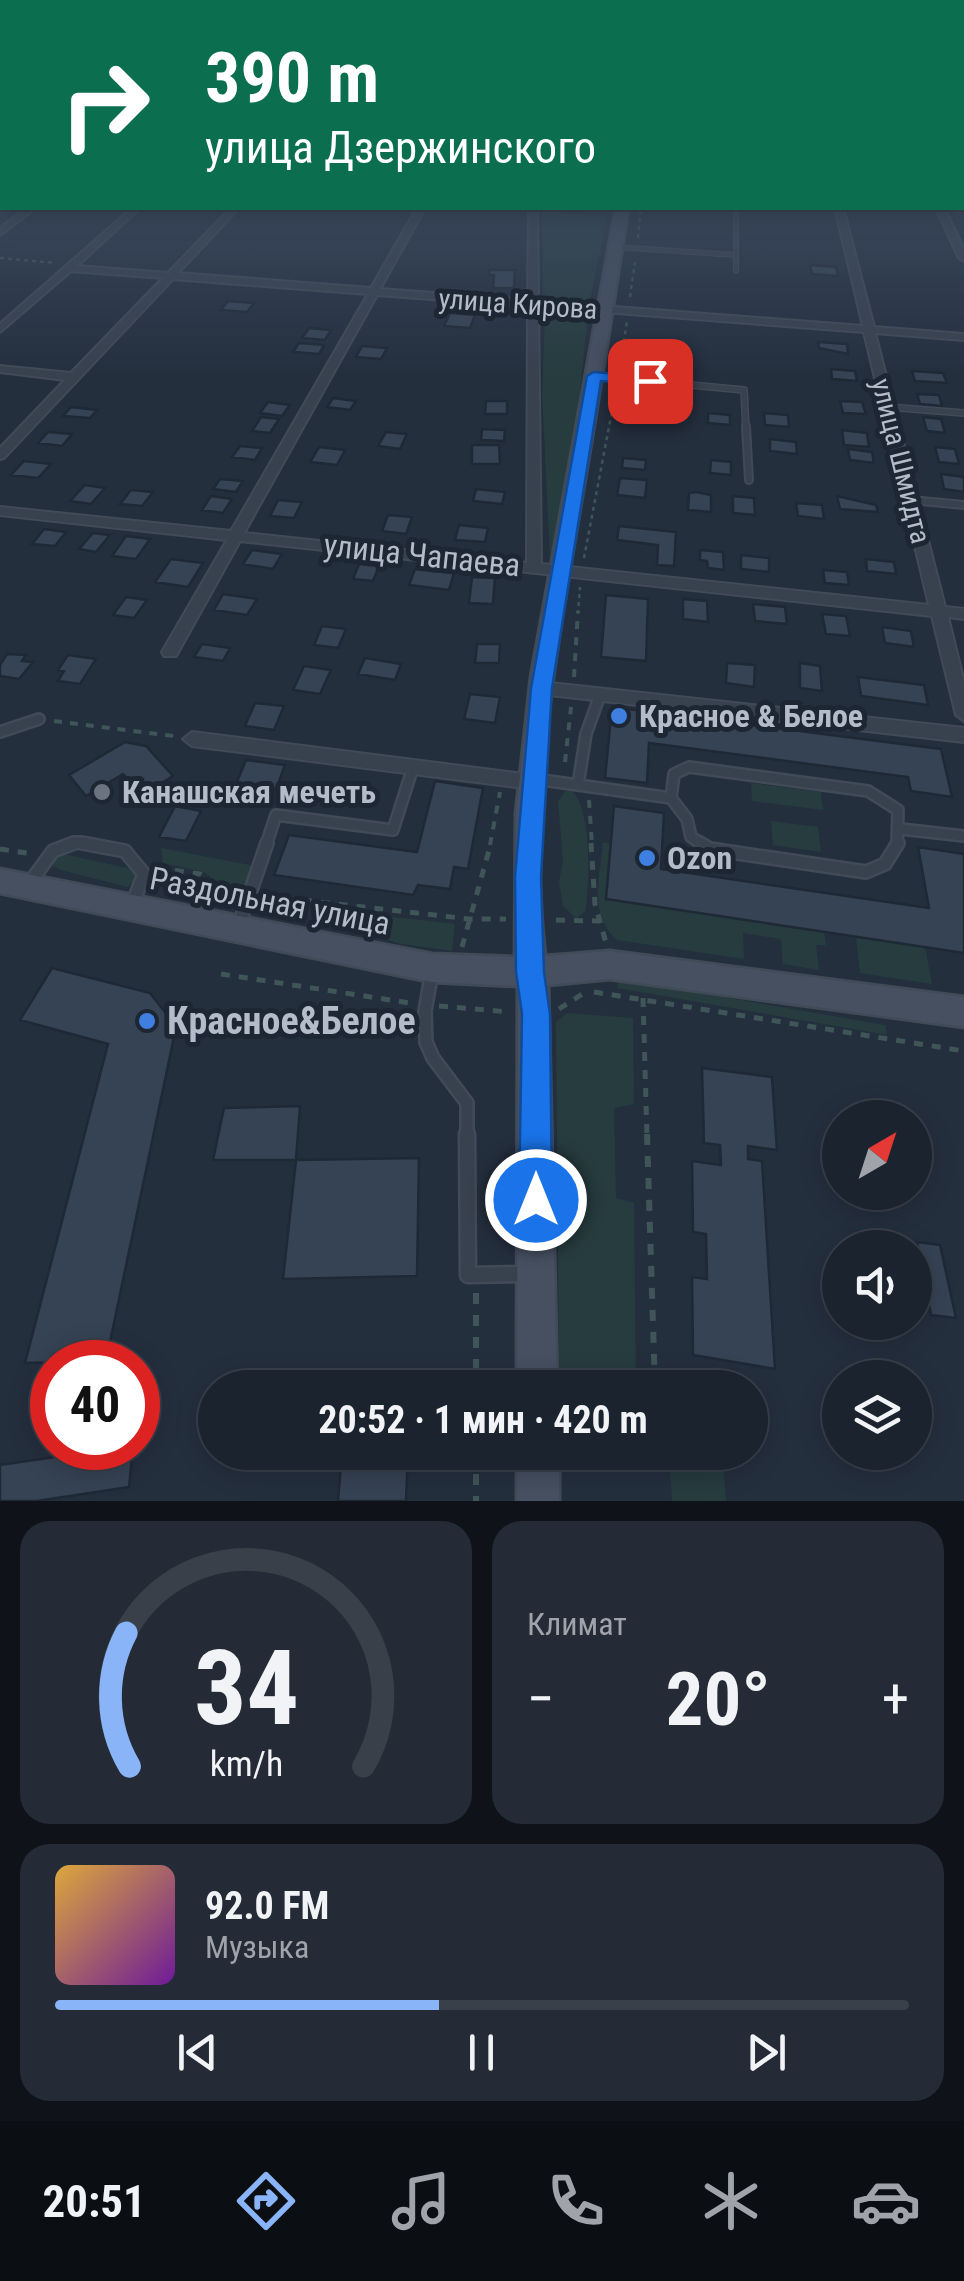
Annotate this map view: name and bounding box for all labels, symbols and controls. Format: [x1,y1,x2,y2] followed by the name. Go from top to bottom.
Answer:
[205,37,379,119] text: 390 m
[40,40,170,170] icon: right
[205,121,596,174] text: улица Дзержинского
[437,282,599,326] street label: улица Кирова
[608,339,693,424] pin
[623,354,678,409] icon: arrive
[865,375,937,547] street label: улица Шмидта
[322,526,522,584] street label: улица Чапаева
[639,697,863,735] place label: Красное & Белое
[608,705,630,727] marker: Красное & Белое
[122,773,376,811] place label: Канашская мечеть
[91,781,113,803] marker: Канашская мечеть
[667,839,732,877] place label: Ozon
[636,847,658,869] marker: Ozon
[147,859,393,943] street label: Раздольная улица
[167,999,416,1043] place label: Красное&Белое
[136,1010,158,1032] marker: Красное&Белое
[822,1100,932,1210] north arrow
[822,1100,932,1470] map controls
[484,1148,588,1252] position arrow
[822,1230,932,1340] button: sound
[30,1340,160,1470] speed limit sign: 40
[822,1360,932,1470] button: layers
[318,1398,648,1442] text: 20:52 · 1 мин · 420 m
[527,1605,627,1643] text: Климат
[193,1628,299,1749] text: 34
[666,1655,771,1743] text: 20°
[527,1667,555,1731] text: −
[882,1667,909,1731] text: +
[209,1743,283,1785] text: km/h
[205,1884,329,1928] text: 92.0 FM
[205,1928,309,1966] text: Музыка
[170,2025,225,2080] icon: previous
[454,2025,509,2080] icon: pause
[739,2025,794,2080] icon: next
[231,2166,301,2236] icon: directions
[386,2166,456,2236] icon: music
[541,2166,611,2236] icon: phone
[696,2166,766,2236] icon: climate
[851,2166,921,2236] icon: car
[43,2175,146,2228] text: 20:51

